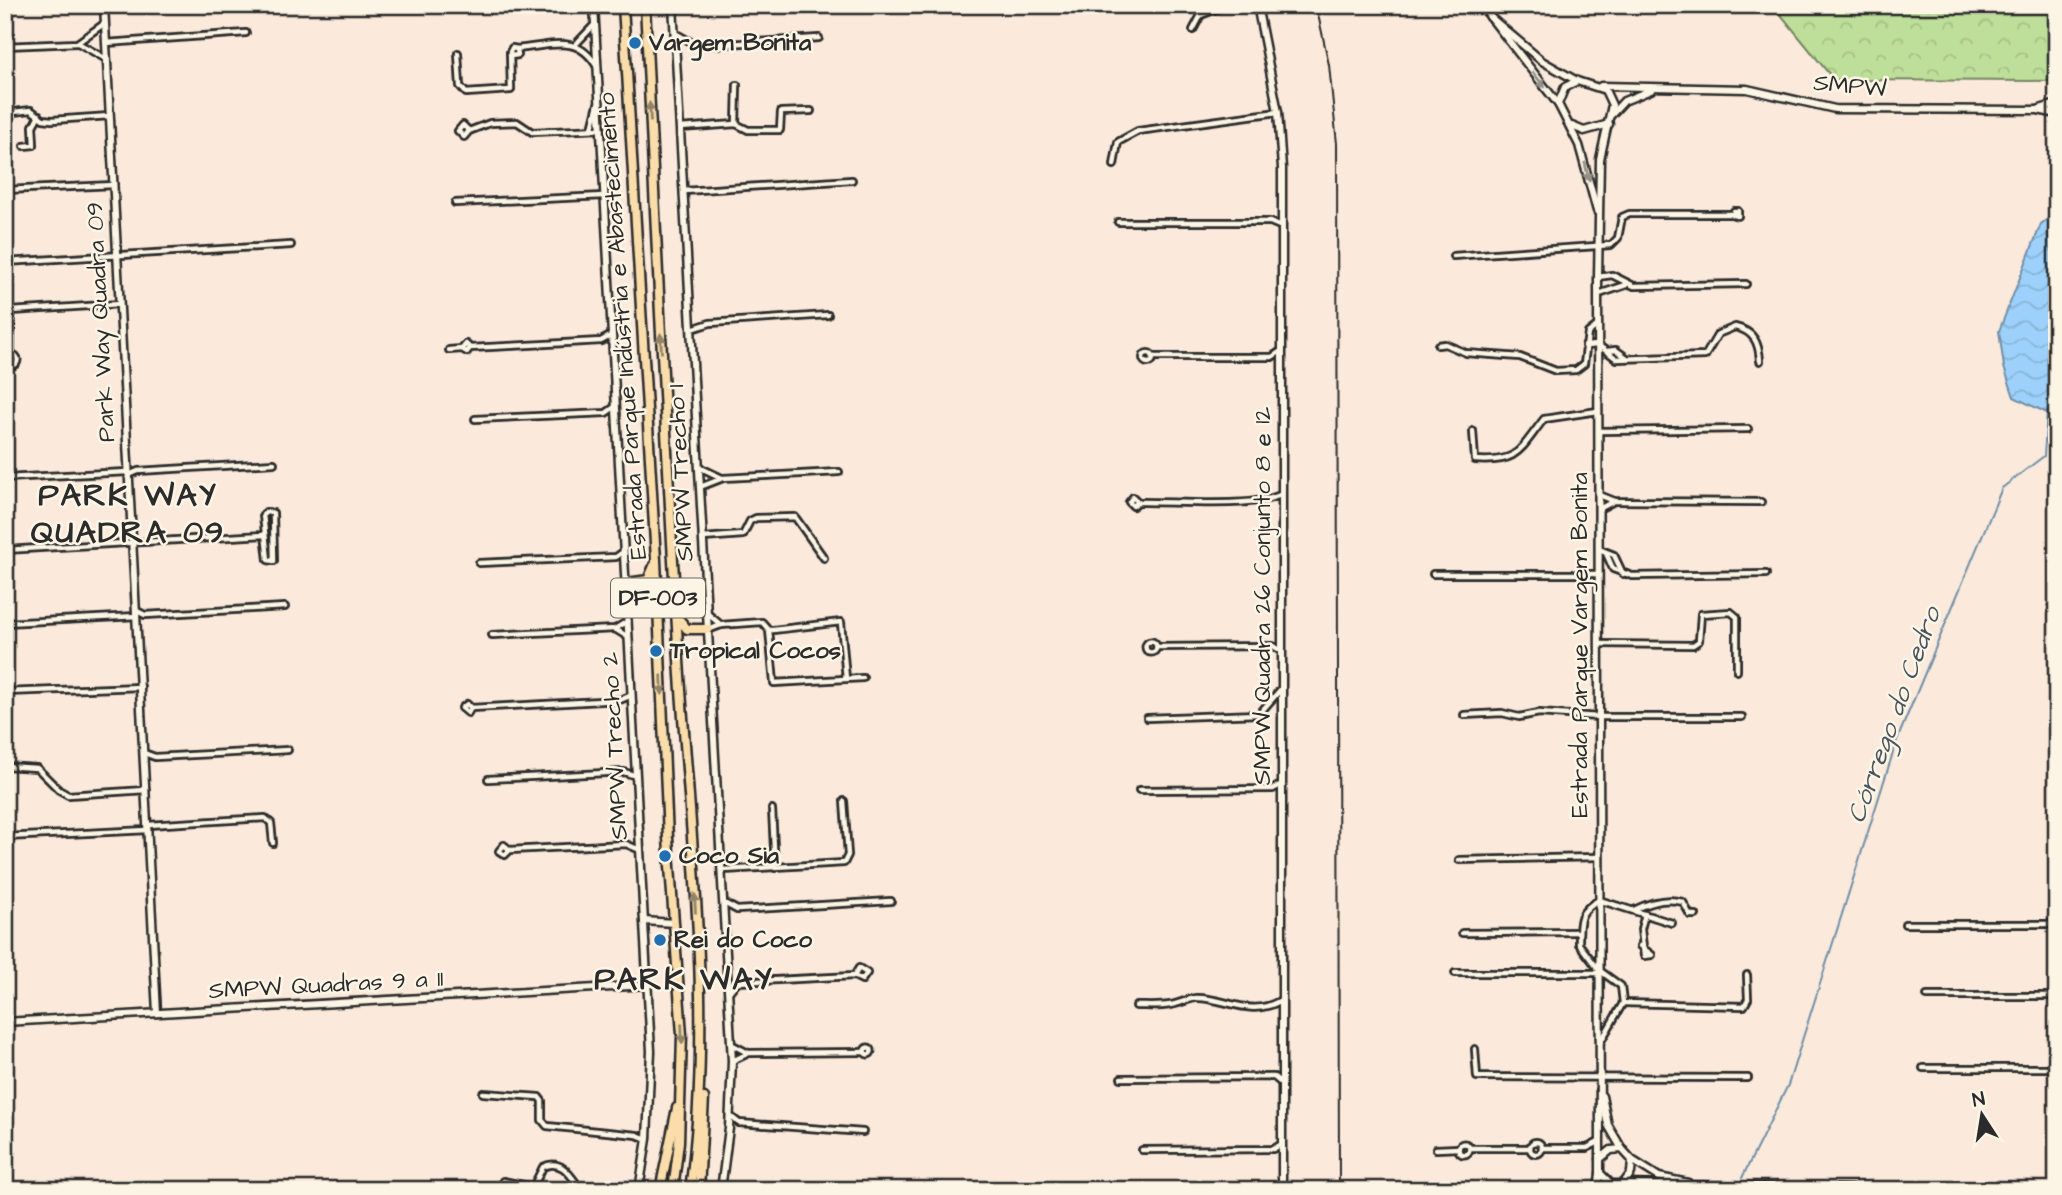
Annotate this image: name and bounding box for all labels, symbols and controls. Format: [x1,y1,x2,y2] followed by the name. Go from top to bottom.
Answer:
[648,26,812,61] place label: Vargem Bonita
[627,35,643,51] marker: Vargem Bonita
[1812,66,1888,106] street label: SMPW
[1531,71,1546,88] one-way arrow
[590,91,656,561] street label: Estrada Parque Indústria e Abastecimento
[645,101,656,123] one-way arrow
[1582,161,1593,183] one-way arrow
[78,201,125,443] street label: Park Way Quadra 09
[656,332,667,354] one-way arrow
[659,384,703,562] street label: SMPW Trecho 1
[1246,407,1280,785] street label: SMPW Quadra 26 Conjunto 8 e 12
[1563,472,1598,818] street label: Estrada Parque Vargem Bonita
[31,473,225,555] district label: PARK WAY QUADRA 09
[611,578,705,618] road number: DF-003
[1838,600,1952,828] water label: Córrego do Cedro
[669,634,841,668] place label: Tropical Cocos
[648,643,664,659] marker: Tropical Cocos
[593,651,637,841] street label: SMPW Trecho 2
[656,674,667,696] one-way arrow
[679,839,780,873] place label: Coco Sia
[657,848,673,864] marker: Coco Sia
[689,892,700,914] one-way arrow
[674,923,812,957] place label: Rei do Coco
[652,932,668,948] marker: Rei do Coco
[594,957,774,1002] district label: PARK WAY
[208,962,444,1008] street label: SMPW Quadras 9 a 11
[676,1023,687,1045] one-way arrow
[1946,1080,2016,1150] north arrow
[1970,1085,1987,1114] text: N

